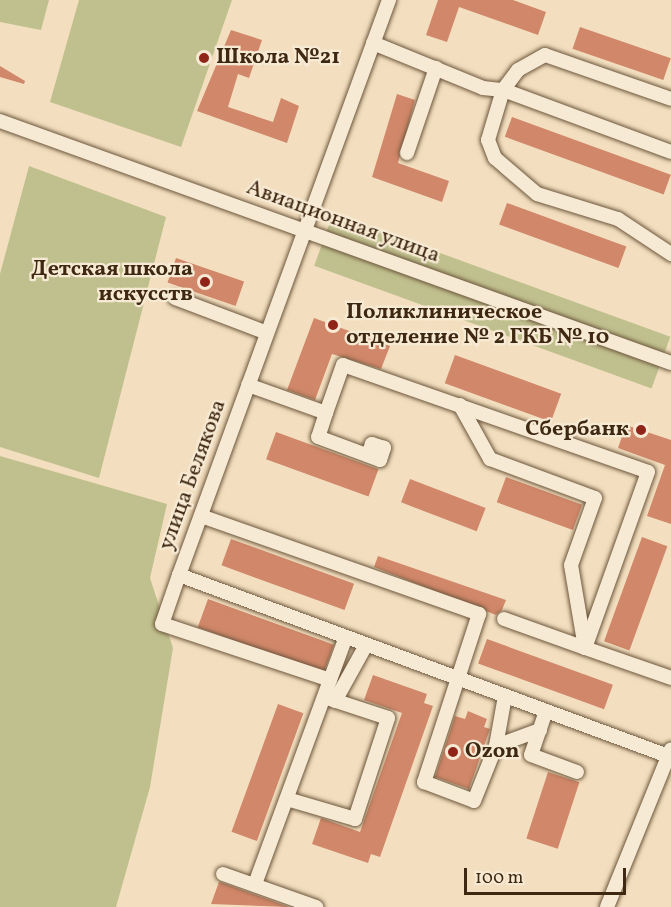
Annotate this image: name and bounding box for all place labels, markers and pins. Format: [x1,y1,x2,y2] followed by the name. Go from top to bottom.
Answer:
[216,45,340,71] place label: Школа №21
[197,51,211,65] marker: Школа №21
[31,256,193,308] place label: Детская школа искусств
[198,275,212,289] marker: Детская школа искусств
[346,299,609,350] place label: Поликлиническое отделение № 2 ГКБ № 10
[324,316,342,334] marker: Поликлиническое отделение № 2 ГКБ № 10
[525,417,629,443] place label: Сбербанк
[634,423,648,437] marker: Сбербанк
[465,739,520,765] place label: Ozon
[446,745,460,759] marker: Ozon

